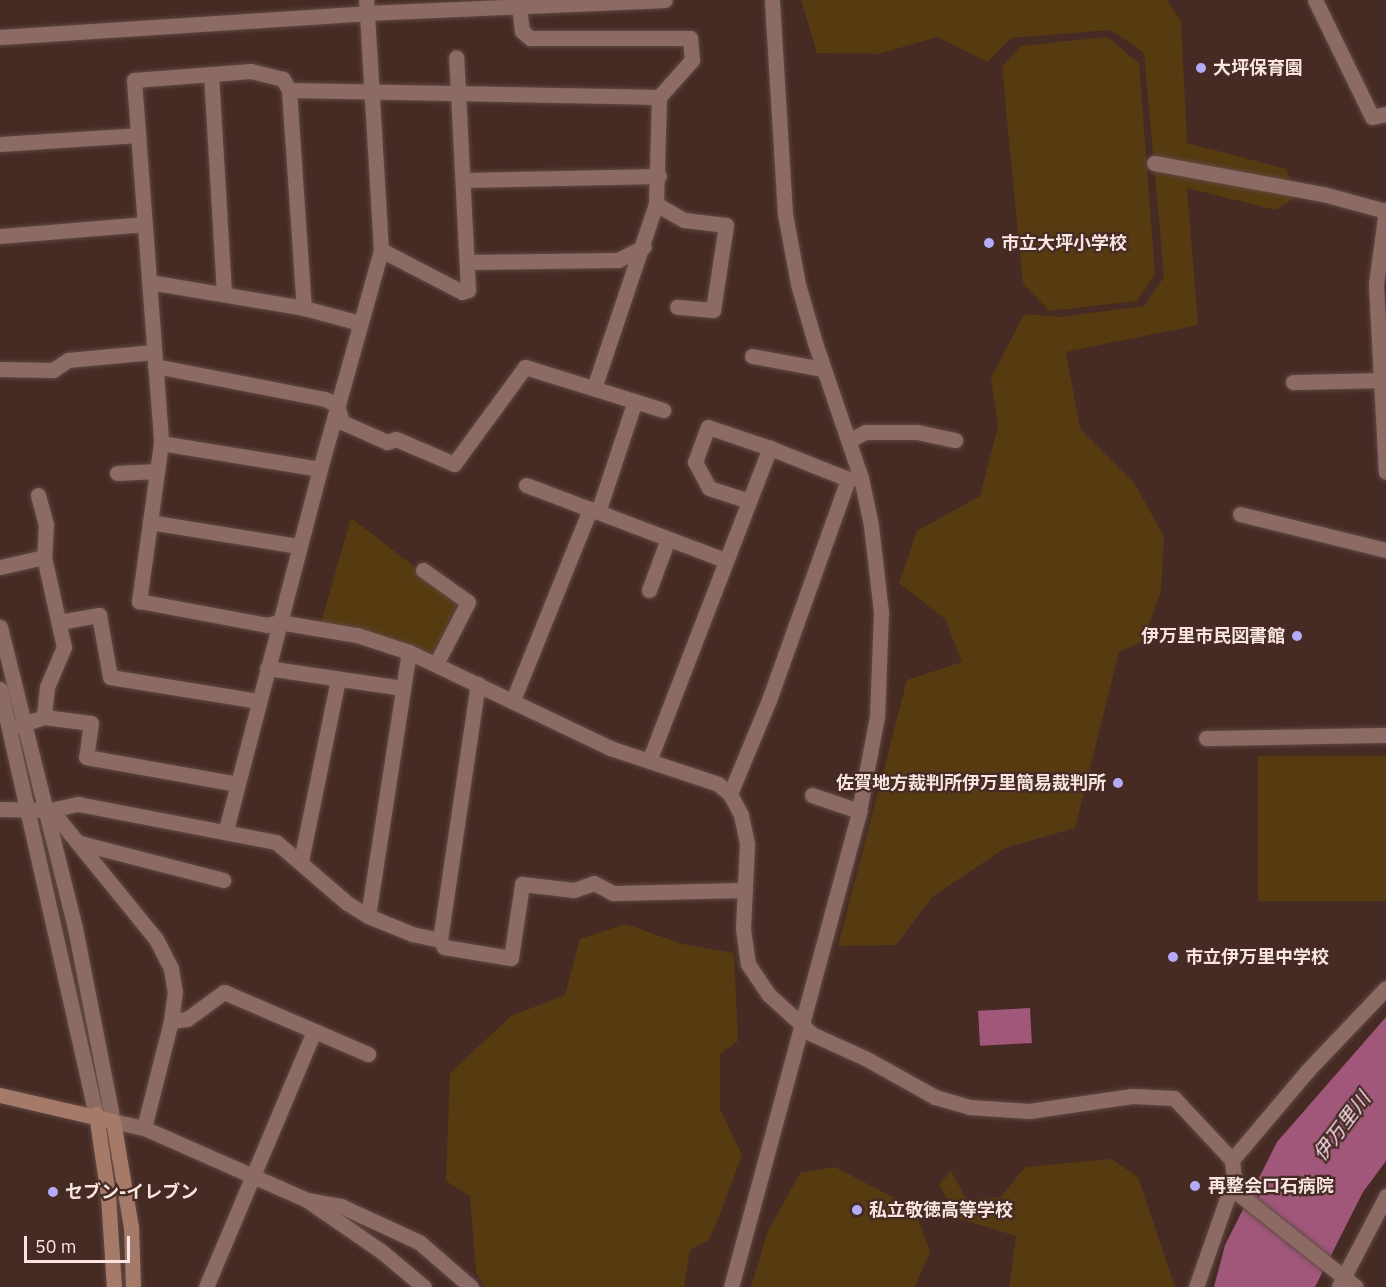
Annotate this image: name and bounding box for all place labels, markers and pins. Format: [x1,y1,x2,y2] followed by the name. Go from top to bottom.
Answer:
[1213,57,1303,79] place label: 大坪保育園
[1194,61,1208,75] marker: 大坪保育園
[1001,232,1127,254] place label: 市立大坪小学校
[982,236,996,250] marker: 市立大坪小学校
[1141,625,1285,647] place label: 伊万里市民図書館
[1290,629,1304,643] marker: 伊万里市民図書館
[836,772,1106,794] place label: 佐賀地方裁判所伊万里簡易裁判所
[1111,776,1125,790] marker: 佐賀地方裁判所伊万里簡易裁判所
[1185,946,1329,968] place label: 市立伊万里中学校
[1166,950,1180,964] marker: 市立伊万里中学校
[1208,1175,1334,1197] place label: 再整会口石病院
[1186,1177,1204,1195] marker: 再整会口石病院
[65,1181,198,1203] place label: セブン-イレブン
[46,1185,60,1199] marker: セブン-イレブン
[869,1199,1013,1221] place label: 私立敬徳高等学校
[850,1203,864,1217] marker: 私立敬徳高等学校

